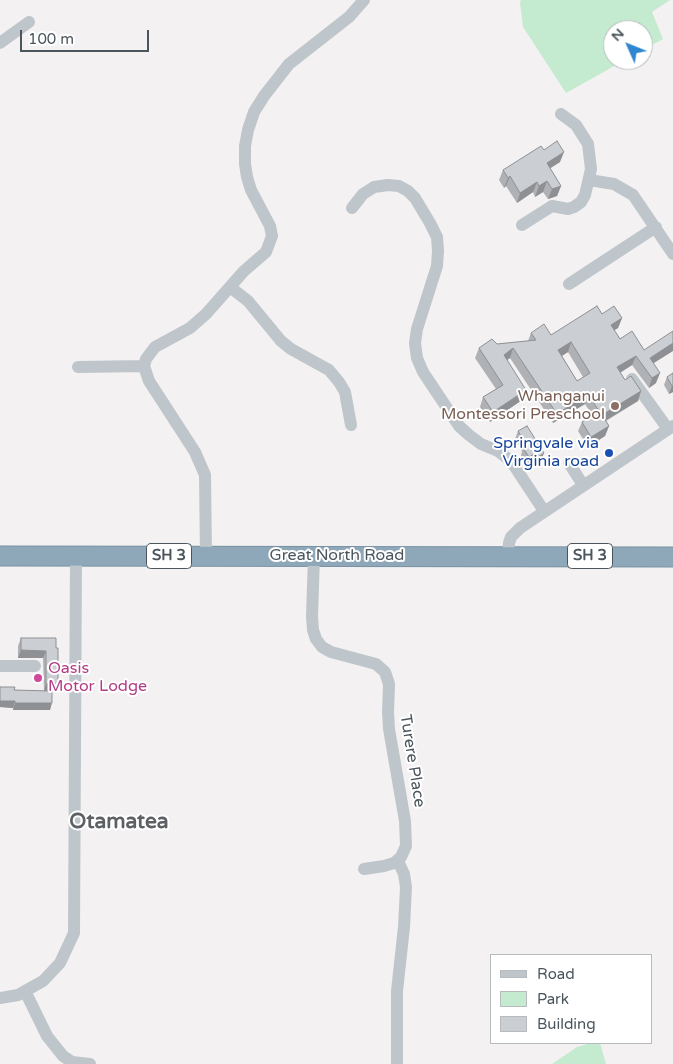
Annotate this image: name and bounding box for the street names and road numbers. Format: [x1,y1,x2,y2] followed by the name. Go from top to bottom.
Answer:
[146,544,192,568] road number: SH 3
[568,544,612,568] road number: SH 3
[270,546,404,566] street label: Great North Road
[395,713,429,809] street label: Turere Place

